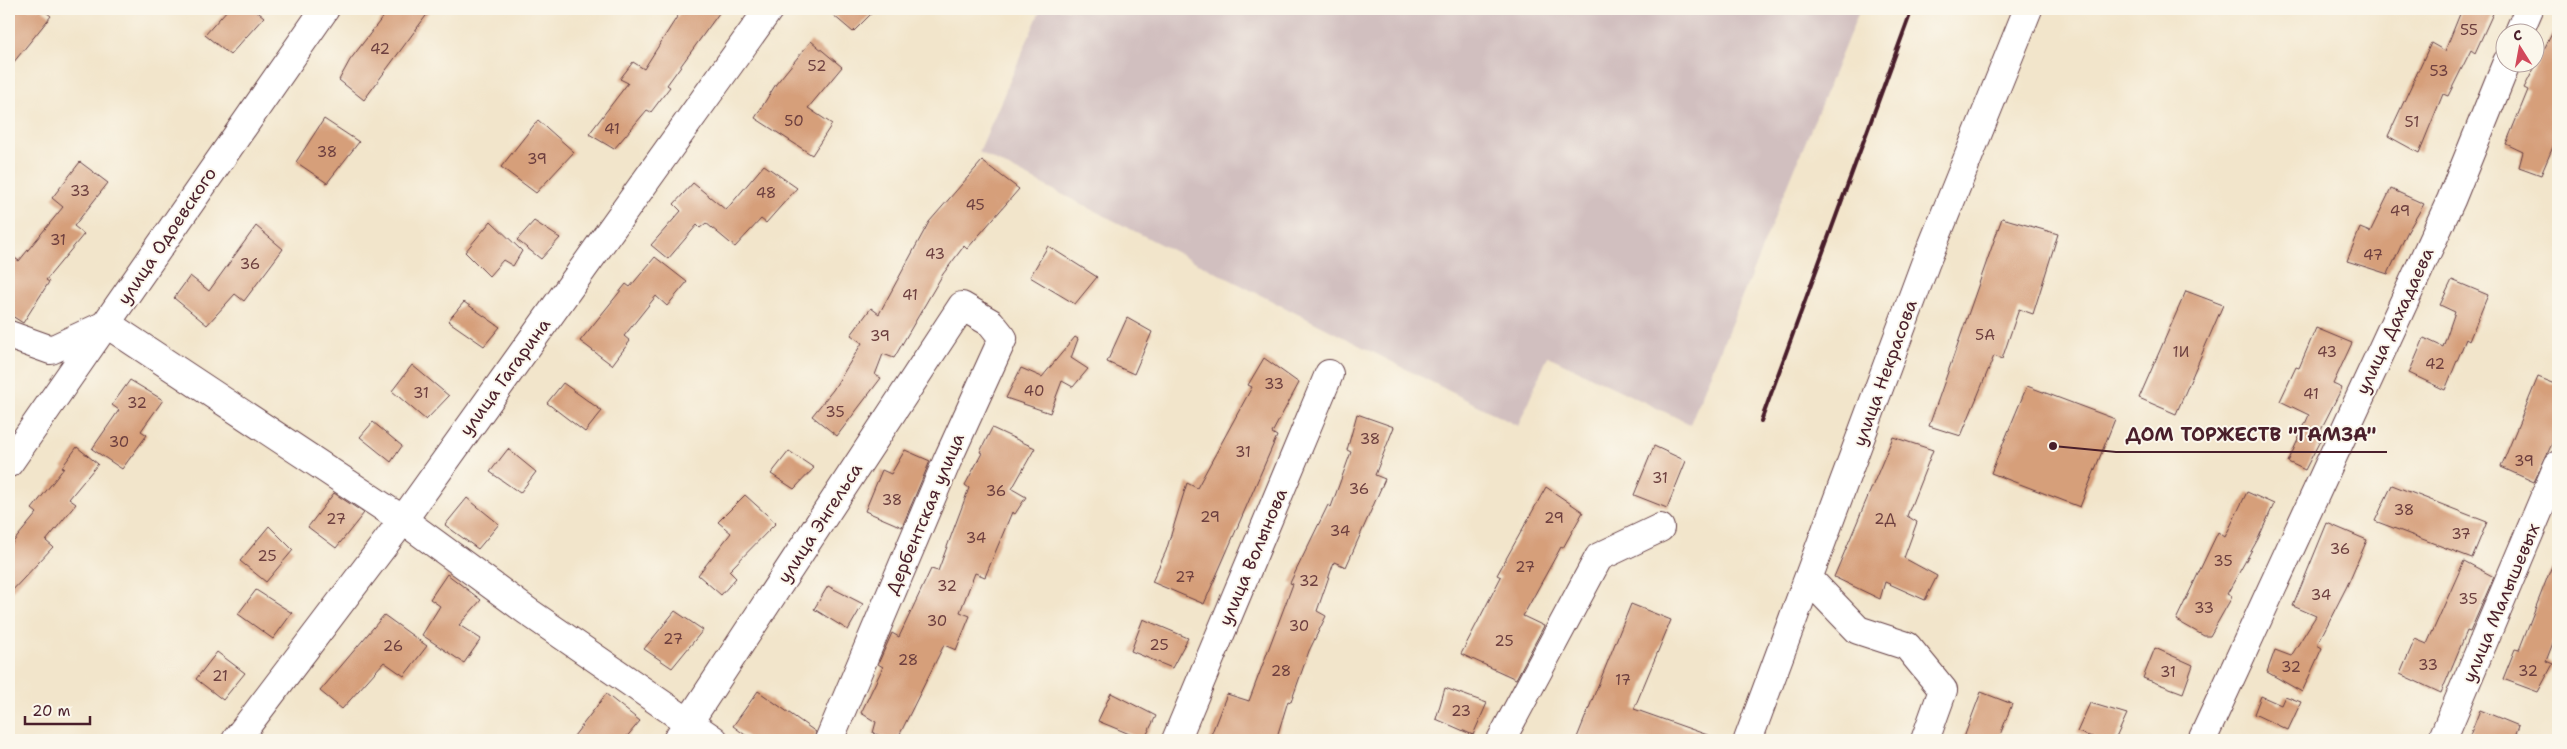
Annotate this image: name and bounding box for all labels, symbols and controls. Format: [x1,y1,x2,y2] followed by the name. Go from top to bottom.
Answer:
[2460,20,2478,40] house number: 55
[2494,22,2544,72] north arrow
[2512,26,2523,45] text: С
[370,39,390,59] house number: 42
[808,56,826,76] house number: 52
[2430,61,2449,81] house number: 53
[784,111,804,131] house number: 50
[2405,112,2419,132] house number: 51
[604,119,620,139] house number: 41
[317,142,337,162] house number: 38
[527,149,547,169] house number: 39
[112,163,222,309] street label: улица Одоевского
[70,181,90,201] house number: 33
[756,183,776,203] house number: 48
[965,195,985,215] house number: 45
[2390,201,2410,221] house number: 49
[50,230,66,250] house number: 31
[925,244,945,264] house number: 43
[2350,244,2440,398] street label: улица Дахадаева
[2363,245,2383,265] house number: 47
[240,254,260,274] house number: 36
[902,285,918,305] house number: 41
[1847,296,1923,450] street label: улица Некрасова
[454,313,556,441] street label: улица Гагарина
[1975,325,1995,345] house number: 5А
[870,326,890,346] house number: 39
[2173,342,2189,362] house number: 1И
[2317,342,2337,362] house number: 43
[2425,354,2445,374] house number: 42
[1264,374,1284,394] house number: 33
[1024,381,1044,401] house number: 40
[413,383,429,403] house number: 31
[2303,384,2319,404] house number: 41
[127,393,147,413] house number: 32
[825,402,845,422] house number: 35
[2116,418,2387,452] callout: ДОМ ТОРЖЕСТВ "ГАМЗА"
[2126,422,2377,447] text: ДОМ ТОРЖЕСТВ "ГАМЗА"
[1360,429,1380,449] house number: 38
[880,430,970,598] street label: Дербентская улица
[109,432,129,452] house number: 30
[1235,442,1251,462] house number: 31
[2514,451,2534,471] house number: 39
[772,458,868,588] street label: улица Энгельса
[1652,468,1668,488] house number: 31
[1349,479,1369,499] house number: 36
[986,481,1006,501] house number: 36
[1213,485,1293,629] street label: улица Волынова
[882,490,902,510] house number: 38
[2394,500,2414,520] house number: 38
[1200,507,1220,527] house number: 29
[1544,508,1564,528] house number: 29
[326,509,346,529] house number: 27
[1874,509,1897,529] house number: 2Д
[2457,520,2545,686] street label: улица Малышевых
[1330,521,1350,541] house number: 34
[2451,524,2471,544] house number: 37
[966,528,986,548] house number: 34
[2330,539,2350,559] house number: 36
[257,546,277,566] house number: 25
[2213,551,2233,571] house number: 35
[1515,557,1535,577] house number: 27
[1175,567,1195,587] house number: 27
[1299,571,1319,591] house number: 32
[937,576,957,596] house number: 32
[2311,585,2331,605] house number: 34
[2458,589,2478,609] house number: 35
[2194,598,2214,618] house number: 33
[927,611,947,631] house number: 30
[1289,616,1309,636] house number: 30
[663,629,683,649] house number: 27
[1494,631,1514,651] house number: 25
[1149,635,1169,655] house number: 25
[383,636,403,656] house number: 26
[898,650,918,670] house number: 28
[2418,655,2438,675] house number: 33
[2281,657,2301,677] house number: 32
[1271,661,1291,681] house number: 28
[2518,661,2538,681] house number: 32
[2160,662,2176,682] house number: 31
[212,666,228,686] house number: 21
[1615,670,1631,690] house number: 17
[25,694,90,726] scale bar
[32,701,71,721] text: 20 m
[1451,701,1471,721] house number: 23

